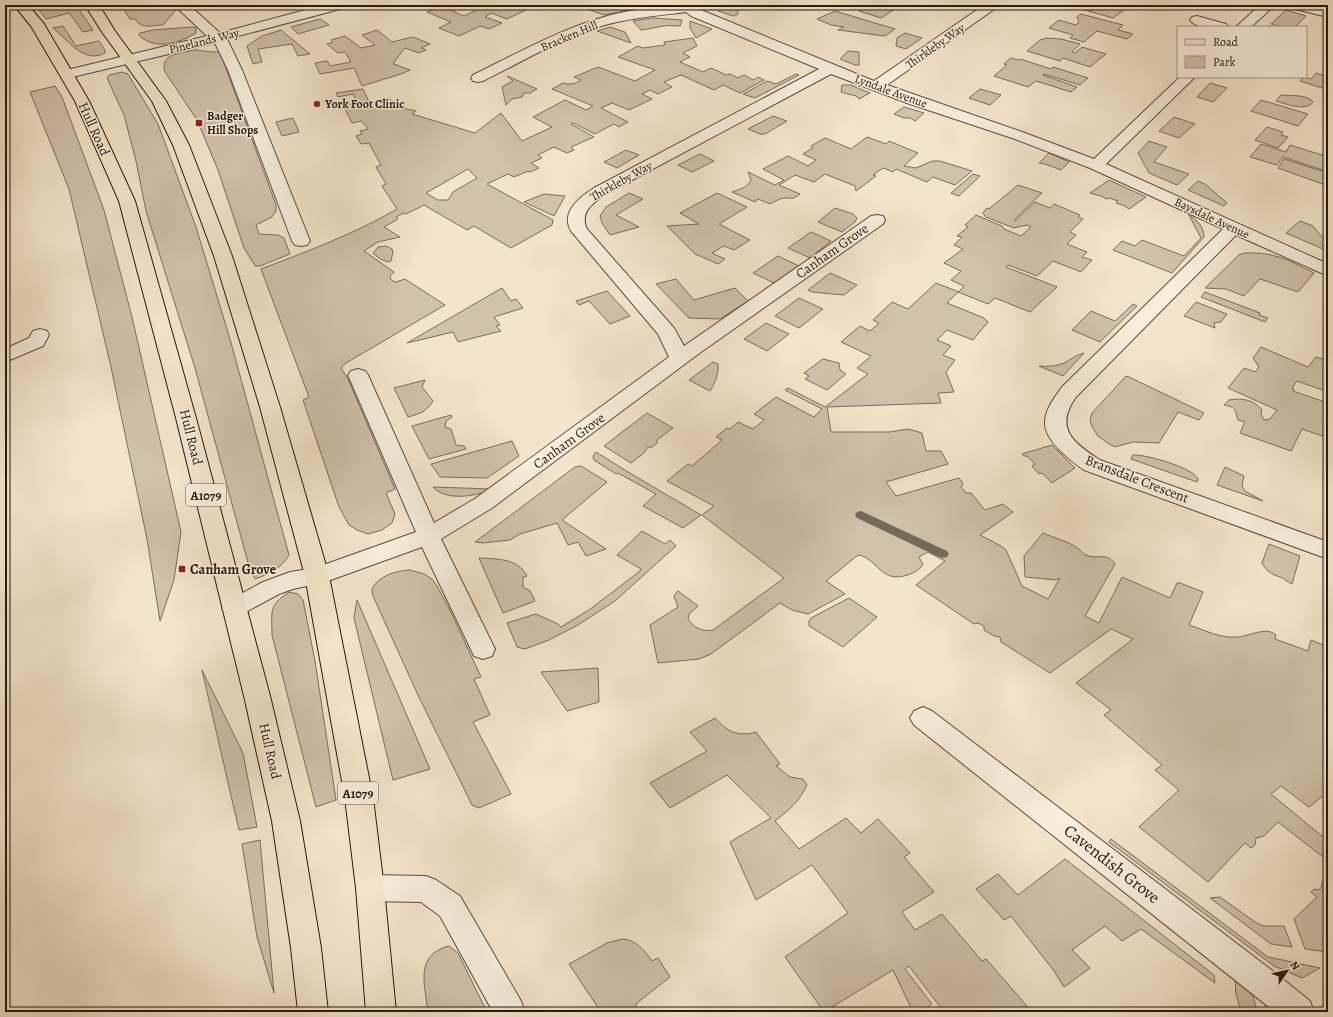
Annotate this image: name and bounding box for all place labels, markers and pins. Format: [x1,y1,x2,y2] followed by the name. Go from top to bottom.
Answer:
[324,96,405,112] place label: York Foot Clinic
[312,99,322,109] marker: York Foot Clinic
[207,108,258,138] place label: Badger Hill Shops
[194,118,204,128] marker: Badger Hill Shops
[190,560,277,579] place label: Canham Grove
[177,564,187,574] marker: Canham Grove

